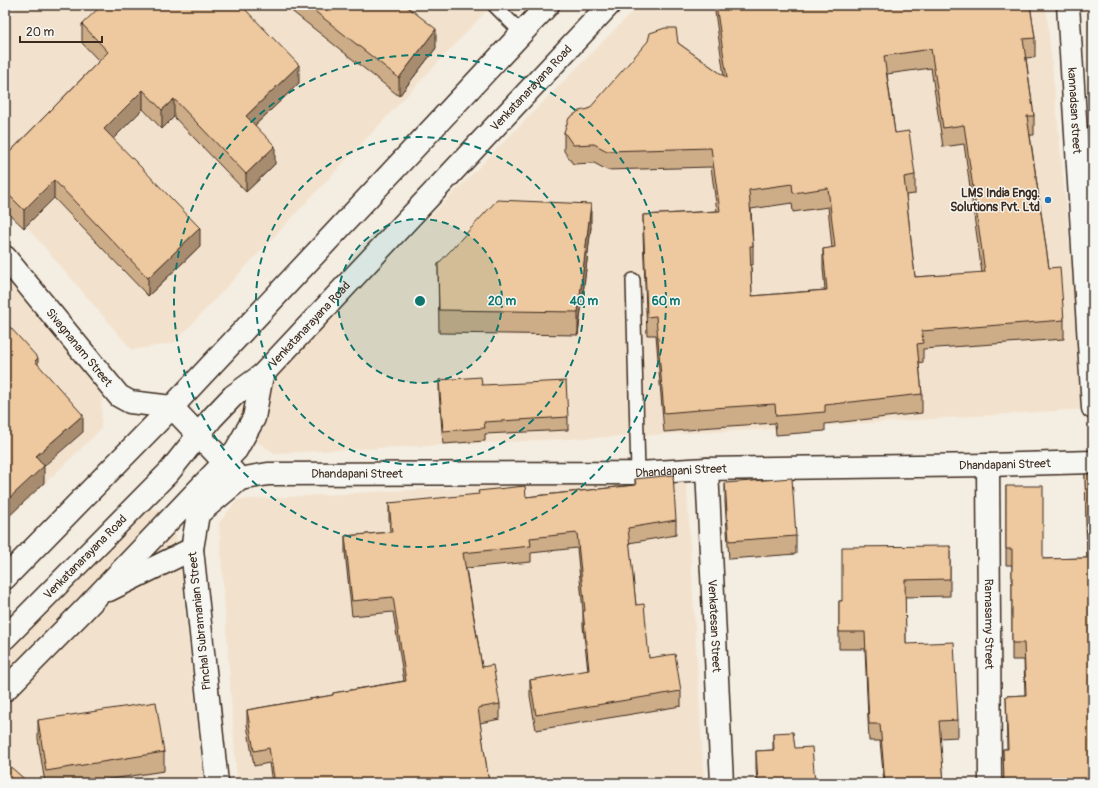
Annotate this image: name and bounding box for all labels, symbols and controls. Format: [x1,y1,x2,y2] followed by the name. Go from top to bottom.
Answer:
[20,18,102,44] scale bar
[26,25,55,40] text: 20 m
[487,42,575,134] street label: Venkatanarayana Road
[1064,67,1085,154] street label: kannadsan street
[950,186,1040,215] place label: LMS India Engg. Solutions Pvt. Ltd
[1043,195,1053,205] marker: LMS India Engg. Solutions Pvt. Ltd
[266,278,354,371] street label: Venkatanarayana Road
[413,294,427,308] centre of rings
[488,294,516,309] text: 20 m
[569,294,599,309] text: 40 m
[652,294,681,309] text: 60 m
[43,305,116,390] street label: Sivagnanam Street
[959,456,1051,473] street label: Dhandapani Street
[635,461,727,481] street label: Dhandapani Street
[311,466,403,481] street label: Dhandapani Street
[40,512,130,602] street label: Venkatanarayana Road
[185,551,215,691] street label: Pinchal Subramanian Street
[705,579,724,673] street label: Venkatesan Street
[981,579,997,670] street label: Ramasamy Street

